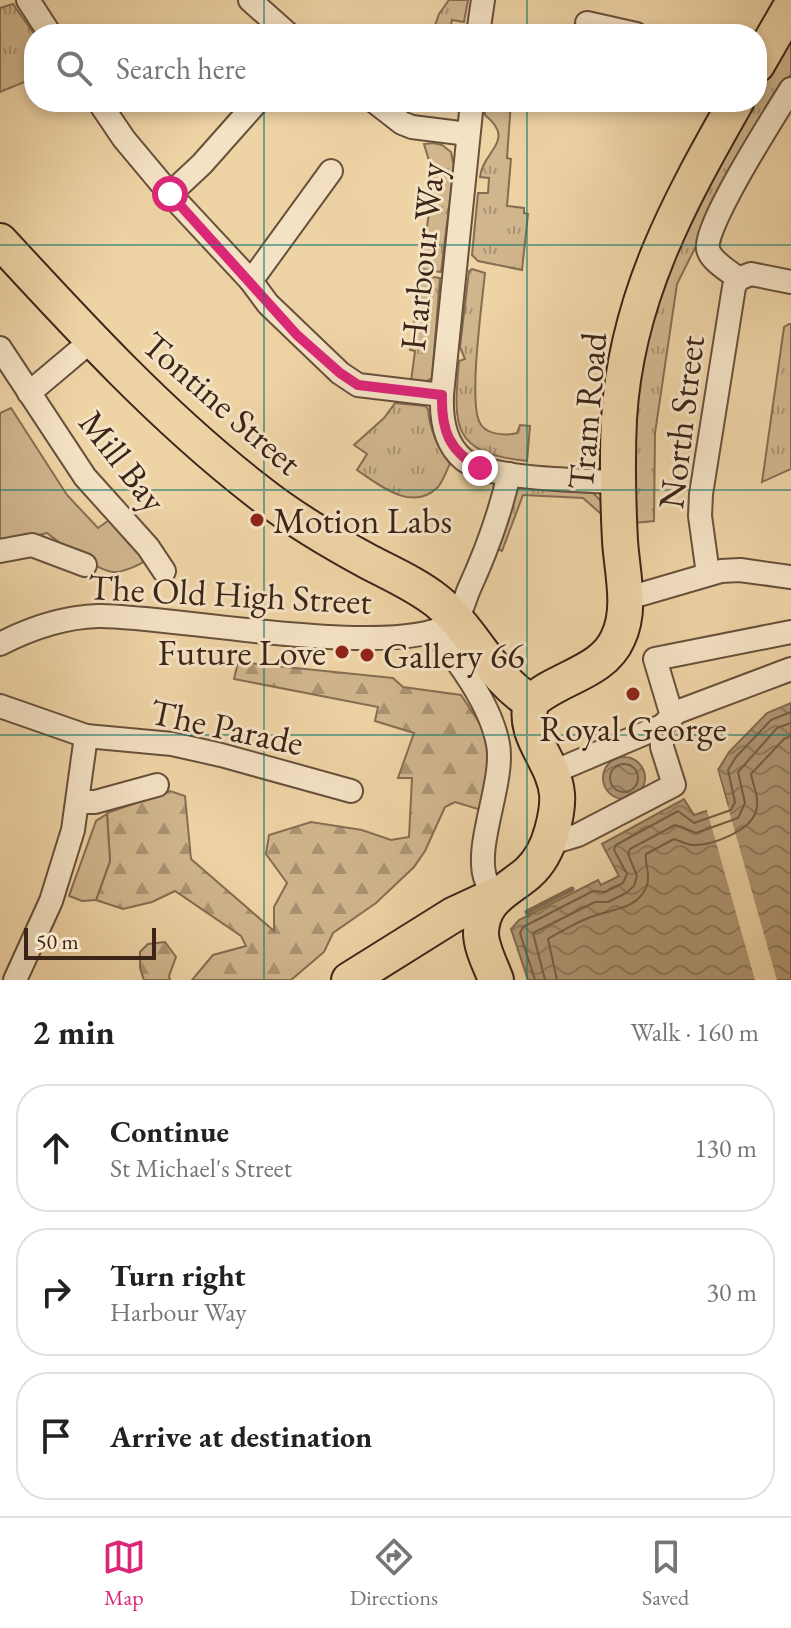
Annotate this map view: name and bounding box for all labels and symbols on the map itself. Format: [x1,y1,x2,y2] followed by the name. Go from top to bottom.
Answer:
[389,159,455,353] street label: Harbour Way
[152,176,188,212] route start
[132,321,312,486] street label: Tontine Street
[557,330,617,491] street label: Tram Road
[647,332,715,511] street label: North Street
[69,401,178,522] street label: Mill Bay
[462,450,498,486] route end
[273,497,452,544] place label: Motion Labs
[248,511,266,529] marker: Motion Labs
[87,563,374,625] street label: The Old High Street
[158,629,326,676] place label: Future Love
[383,632,524,679] place label: Gallery 66
[333,643,351,661] marker: Future Love
[358,646,376,664] marker: Gallery 66
[624,685,642,703] marker: Royal George
[146,688,308,766] street label: The Parade
[539,705,727,752] place label: Royal George
[24,924,156,960] scale bar

